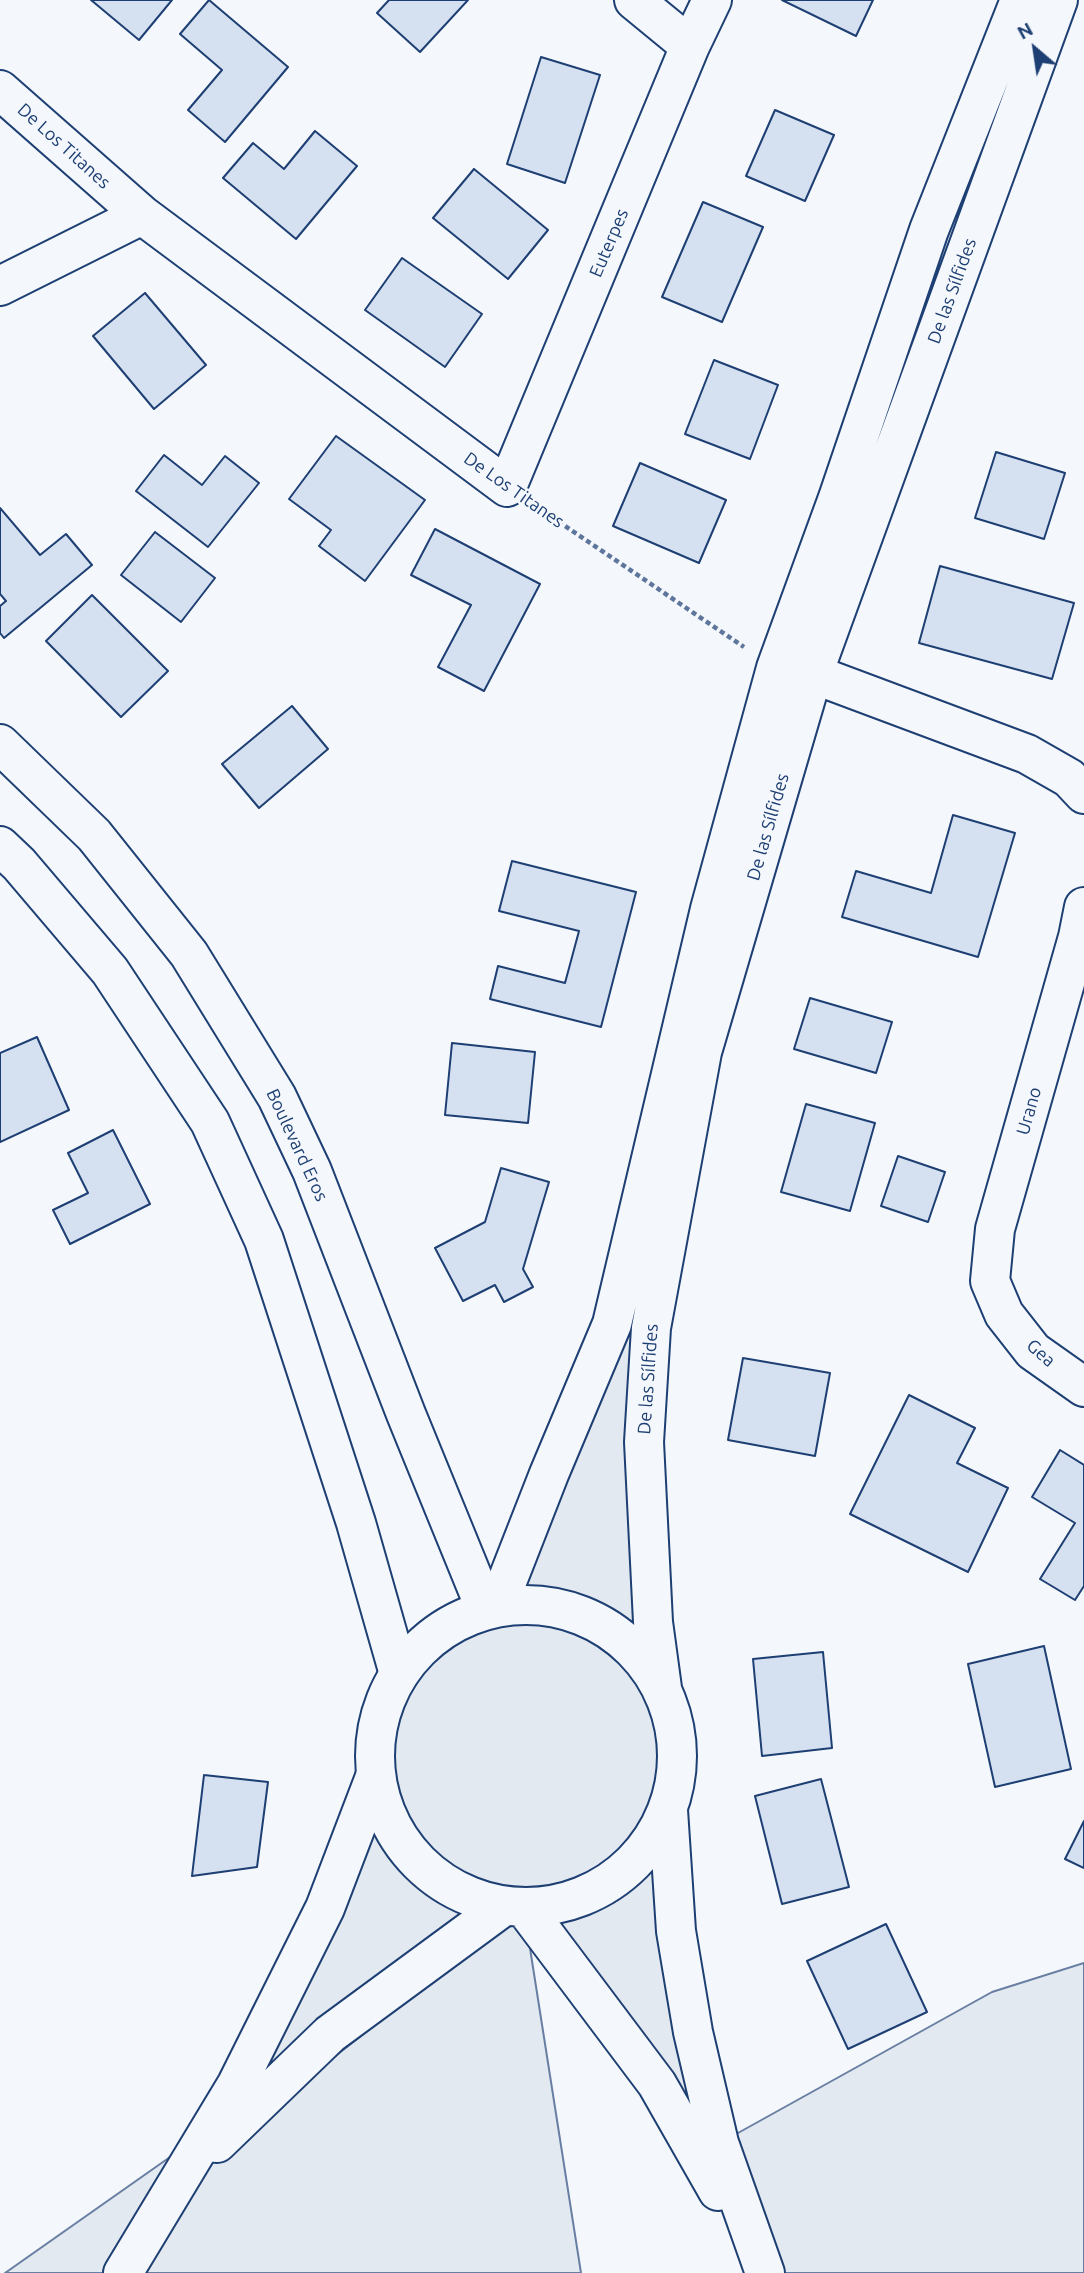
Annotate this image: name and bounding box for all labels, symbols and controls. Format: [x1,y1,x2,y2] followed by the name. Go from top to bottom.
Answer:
[1000,14,1070,84] north arrow
[1013,18,1036,44] text: N
[13,99,115,193] street label: De Los Titanes
[585,205,633,281] street label: Euterpes
[923,235,981,347] street label: De las Sílfides
[460,447,568,533] street label: De Los Titanes
[742,771,794,883] street label: De las Sílfides
[1012,1084,1046,1138] street label: Urano
[262,1085,332,1205] street label: Boulevard Eros
[633,1323,663,1435] street label: De las Sílfides
[1022,1335,1060,1371] street label: Gea

